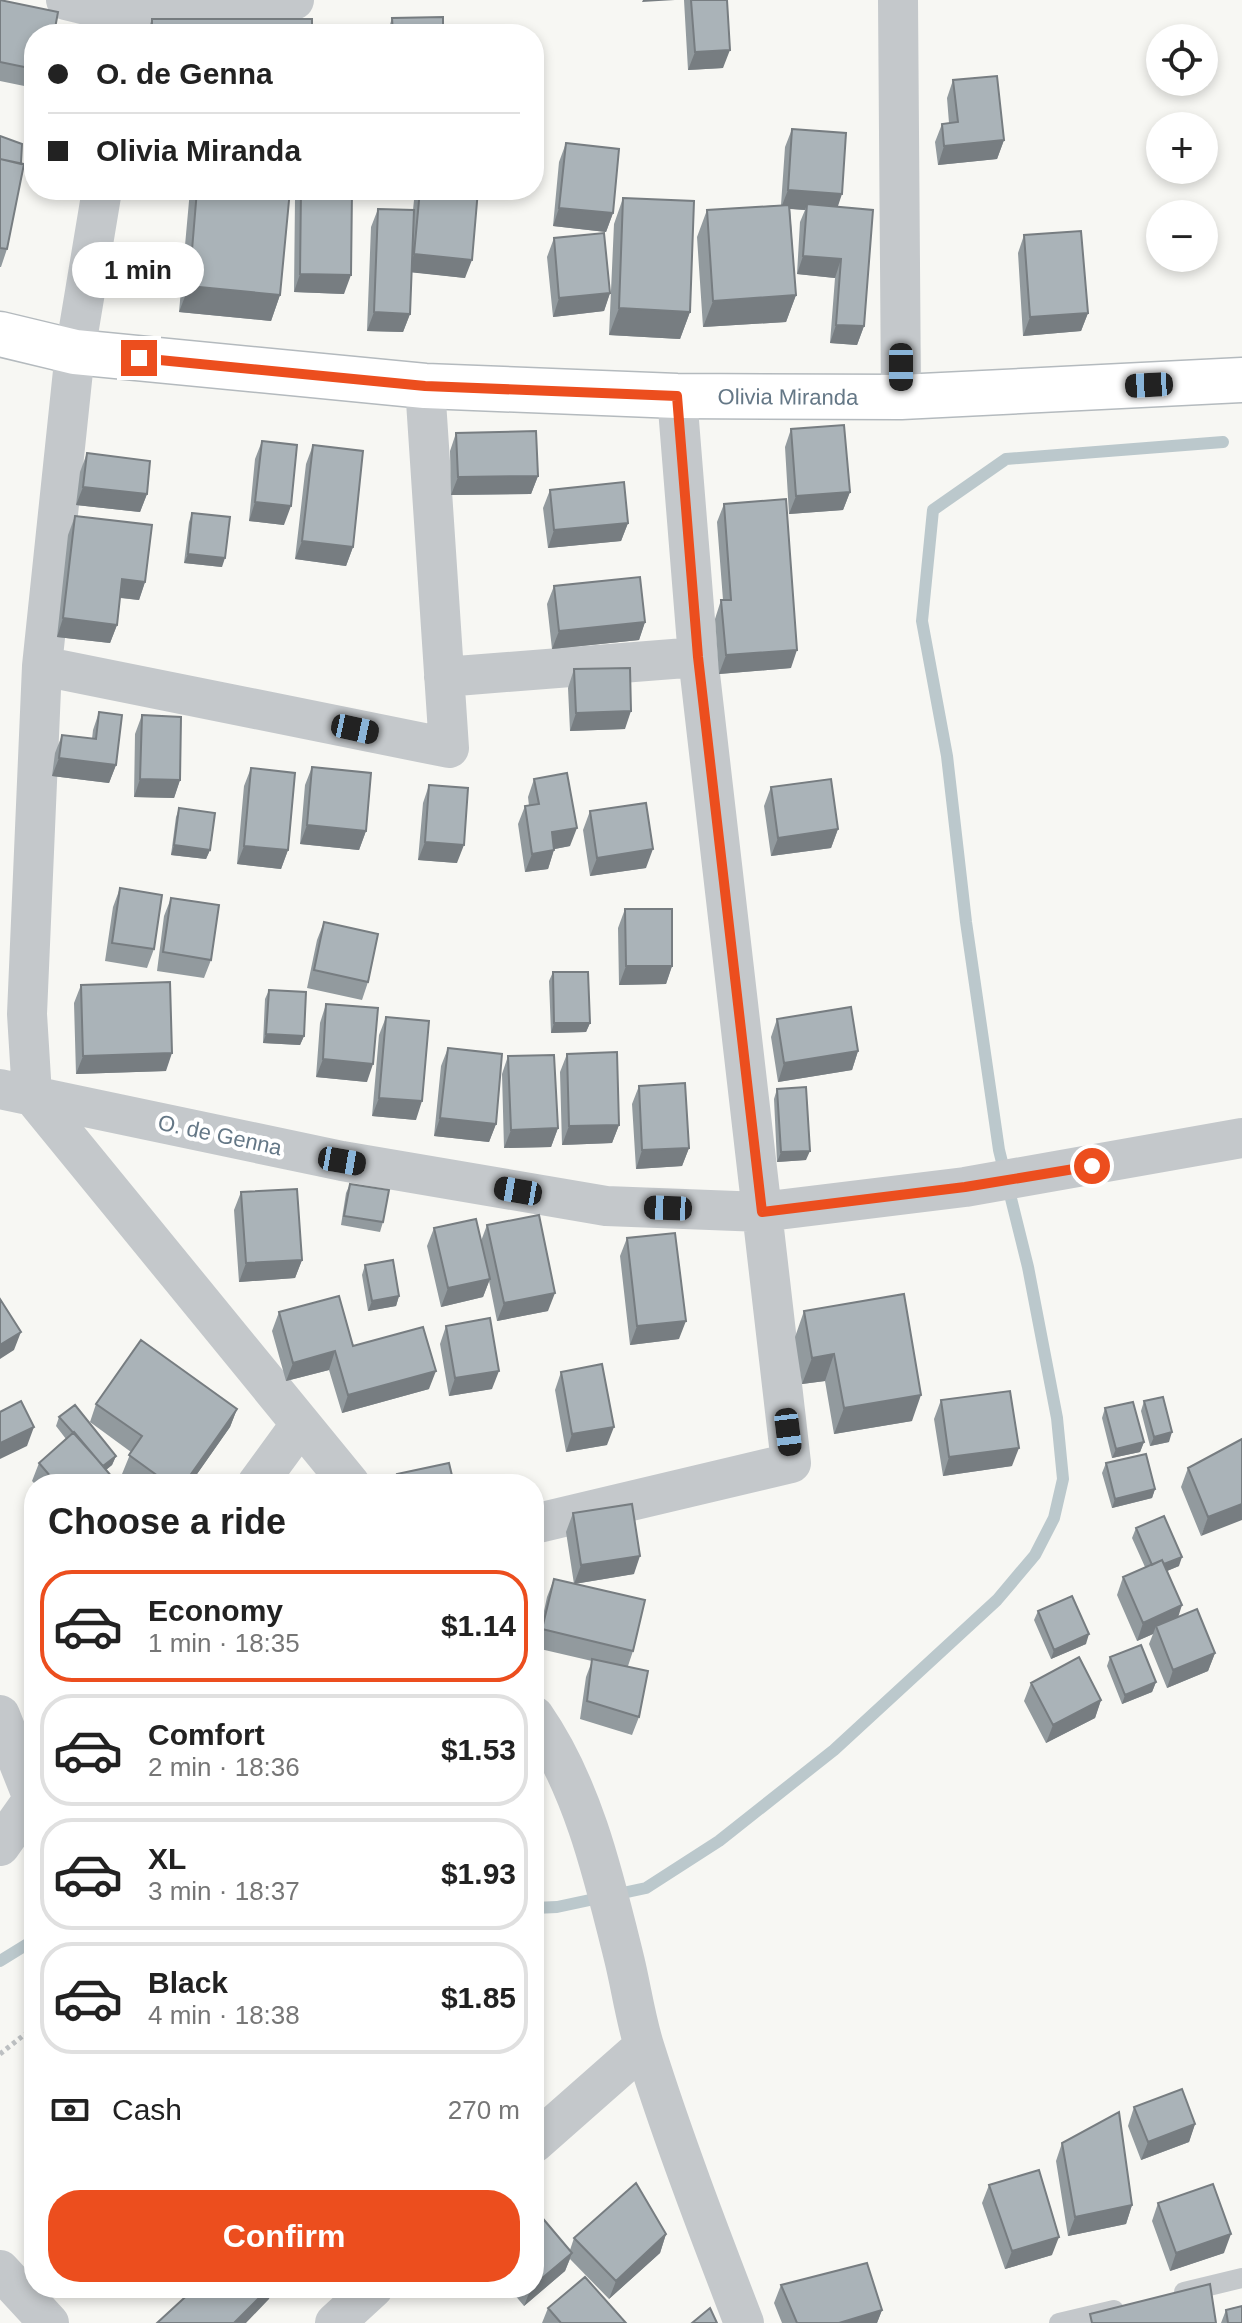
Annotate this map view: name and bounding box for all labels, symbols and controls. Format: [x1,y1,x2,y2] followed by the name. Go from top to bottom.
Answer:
[1146,24,1218,272] map controls
[1146,24,1218,96] button: locate
[96,57,273,90] text: O. de Genna
[1146,112,1218,184] button: +
[96,134,301,167] text: Olivia Miranda
[1146,200,1218,272] button: −
[73,242,205,298] callout: 1 min
[104,255,172,285] text: 1 min
[121,340,157,376] route end
[889,343,913,391] car
[1124,372,1174,398] car
[718,384,859,409] street label: Olivia Miranda
[329,712,381,746] car
[156,1110,285,1160] street label: O. de Genna
[316,1145,368,1177] car
[1074,1148,1110,1184] route start
[492,1175,544,1207] car
[644,1195,692,1221] car
[773,1407,803,1457] car
[48,1501,286,1542] text: Choose a ride
[52,1590,124,1662] icon: car
[148,1594,283,1627] text: Economy
[441,1609,516,1642] text: $1.14
[148,1628,300,1658] text: 1 min · 18:35
[52,1714,124,1786] icon: car
[148,1718,265,1751] text: Comfort
[441,1733,516,1766] text: $1.53
[148,1752,300,1782] text: 2 min · 18:36
[52,1838,124,1910] icon: car
[148,1842,186,1875] text: XL
[441,1857,516,1890] text: $1.93
[148,1876,300,1906] text: 3 min · 18:37
[52,1962,124,2034] icon: car
[148,1966,228,1999] text: Black
[441,1981,516,2014] text: $1.85
[148,2000,300,2030] text: 4 min · 18:38
[48,2088,92,2132] icon: cash
[112,2093,182,2126] text: Cash
[448,2095,520,2125] text: 270 m
[48,2190,520,2282] button: Confirm

